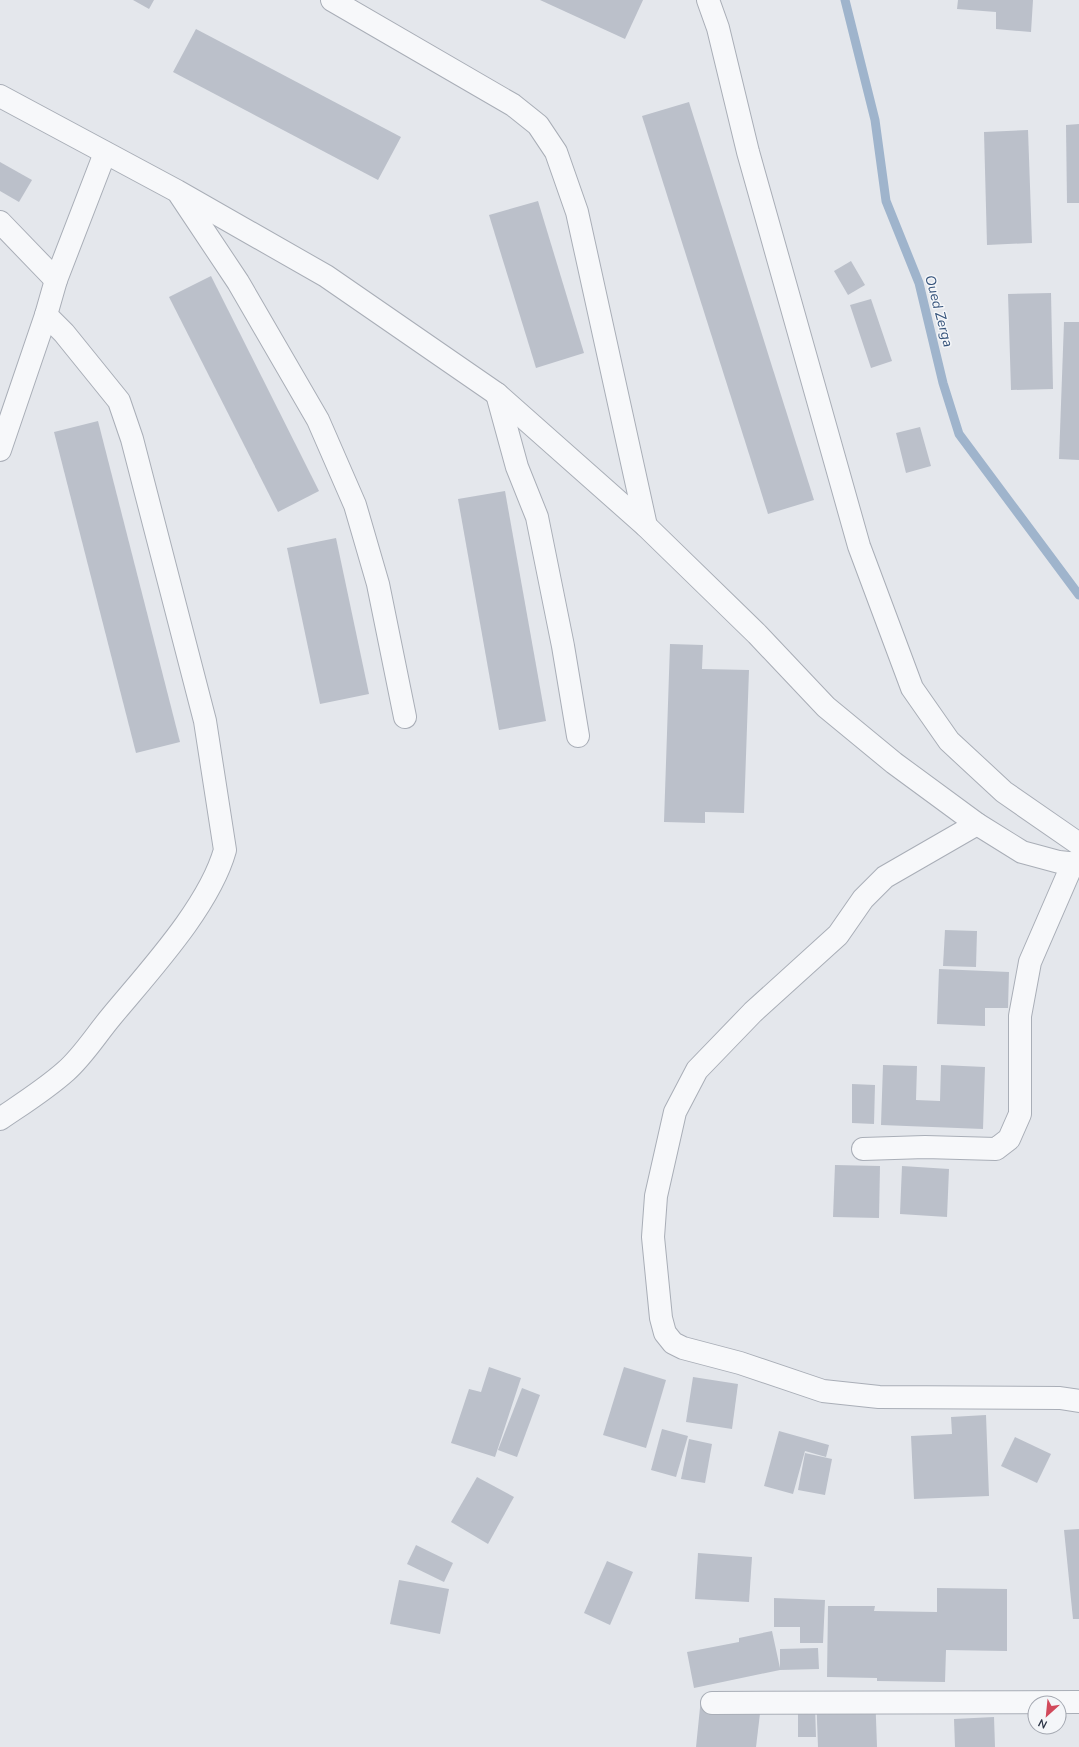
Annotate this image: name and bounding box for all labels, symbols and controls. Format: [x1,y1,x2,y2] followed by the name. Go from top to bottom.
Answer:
[920,273,958,349] water label: Oued Zerga
[1027,1695,1067,1735] north arrow
[1036,1715,1050,1732] text: N

